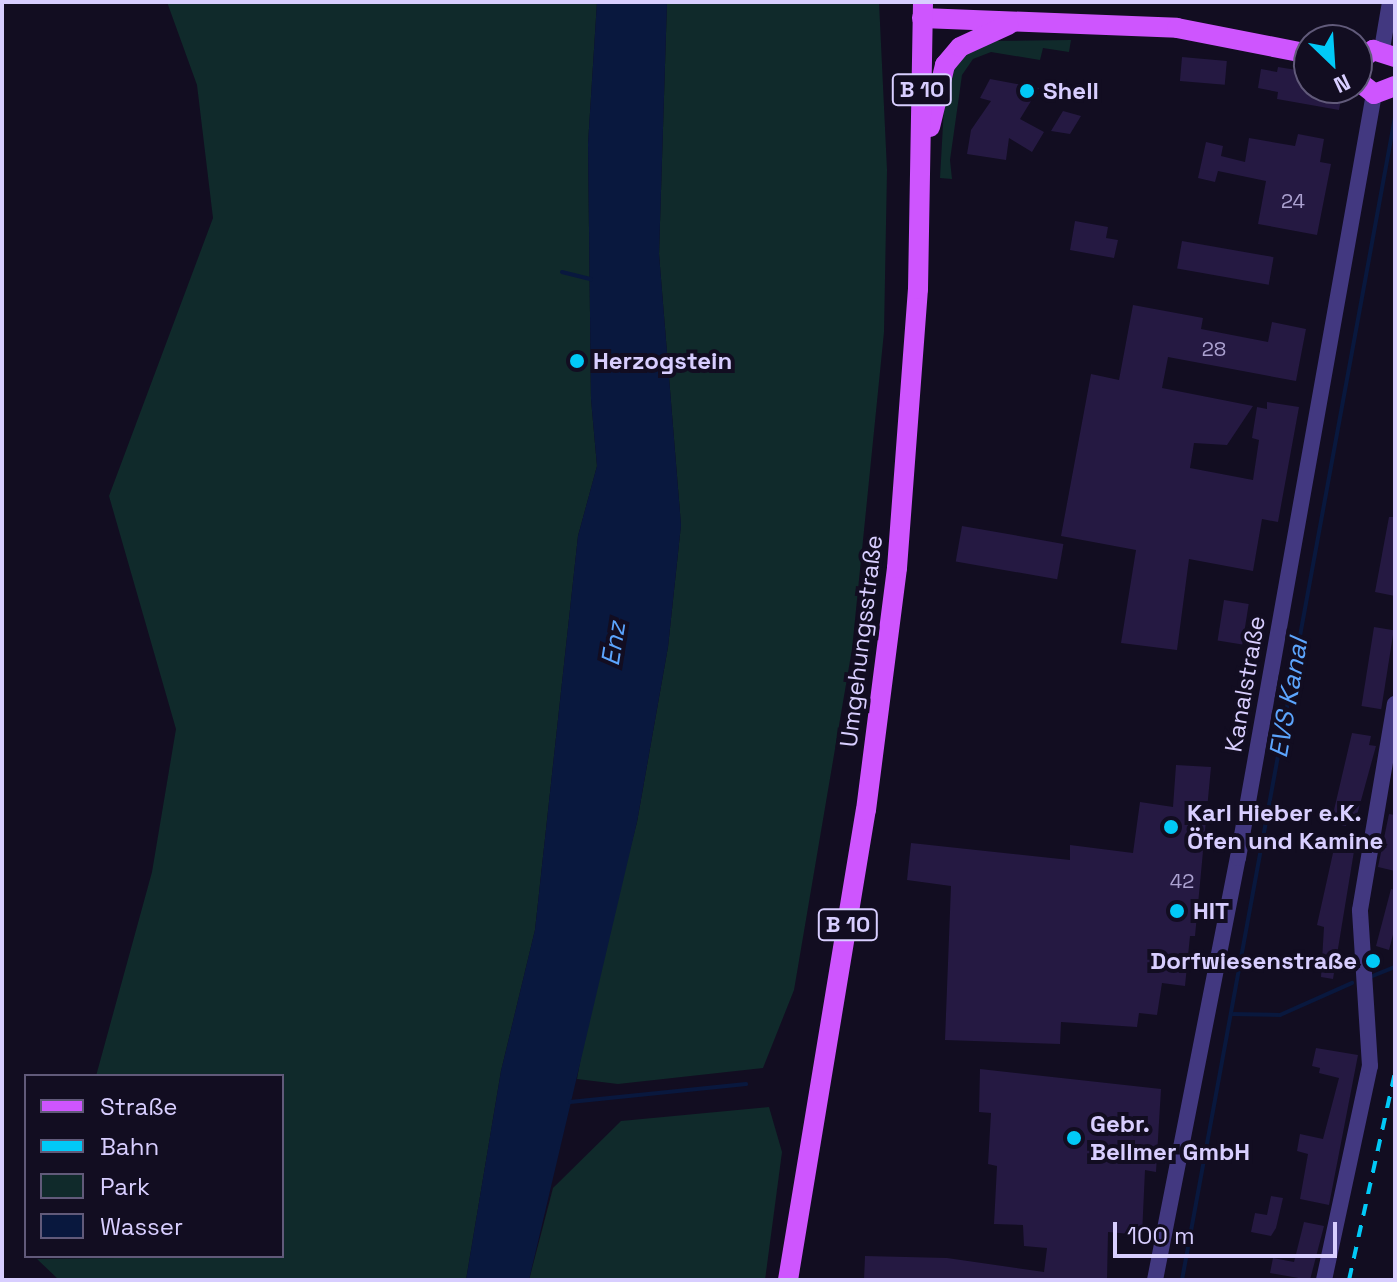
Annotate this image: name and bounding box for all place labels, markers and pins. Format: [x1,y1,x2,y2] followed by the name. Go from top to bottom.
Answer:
[1043,77,1099,105] place label: Shell
[1018,82,1036,100] marker: Shell
[593,347,732,375] place label: Herzogstein
[568,352,586,370] marker: Herzogstein
[1187,799,1383,855] place label: Karl Hieber e.K. Öfen und Kamine
[1162,818,1180,836] marker: Karl Hieber e.K. Öfen und Kamine
[1193,897,1229,925] place label: HIT
[1168,902,1186,920] marker: HIT
[1150,947,1357,975] place label: Dorfwiesenstraße
[1364,952,1382,970] marker: Dorfwiesenstraße
[1090,1110,1250,1166] place label: Gebr. Bellmer GmbH
[1065,1129,1083,1147] marker: Gebr. Bellmer GmbH

